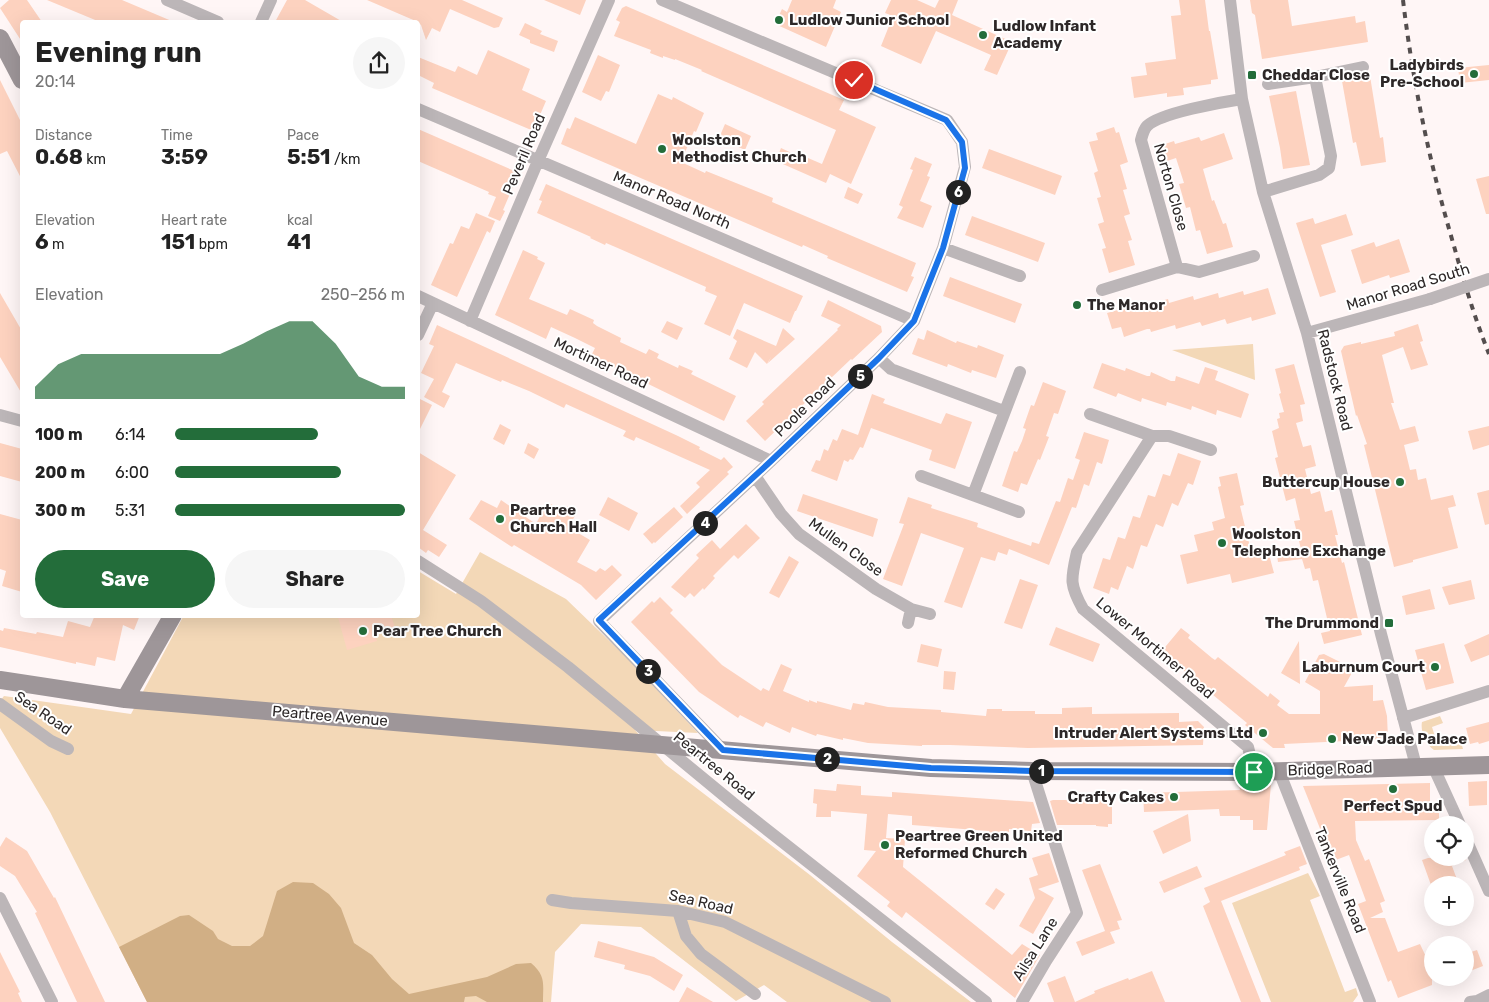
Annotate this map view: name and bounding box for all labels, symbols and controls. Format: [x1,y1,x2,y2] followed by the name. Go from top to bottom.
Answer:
[789,11,949,29] place label: Ludlow Junior School
[773,14,785,26] marker: Ludlow Junior School
[993,17,1096,52] place label: Ludlow Infant Academy
[977,29,989,41] marker: Ludlow Infant Academy
[35,36,202,69] text: Evening run
[353,37,405,89] button: share
[1380,56,1464,91] place label: Ladybirds Pre-School
[833,59,875,101] pin
[840,66,868,94] icon: check
[1262,66,1370,84] place label: Cheddar Close
[1468,68,1480,80] marker: Ladybirds Pre-School
[1246,69,1258,81] marker: Cheddar Close
[35,72,75,91] text: 20:14
[499,111,549,197] street label: Peveril Road
[35,127,92,144] text: Distance
[161,127,193,144] text: Time
[287,127,319,144] text: Pace
[672,131,807,166] place label: Woolston Methodist Church
[1150,141,1192,233] street label: Norton Close
[656,143,668,155] marker: Woolston Methodist Church
[35,144,83,169] text: 0.68
[161,144,208,169] text: 3:59
[287,144,331,169] text: 5:51
[83,151,106,168] text: km
[331,151,360,168] text: /km
[611,167,733,233] street label: Manor Road North
[946,180,970,204] pin: 6
[954,184,963,201] text: 6
[35,212,95,229] text: Elevation
[161,212,227,229] text: Heart rate
[287,212,313,229] text: kcal
[35,229,49,254] text: 6
[161,229,195,254] text: 151
[287,229,311,254] text: 41
[49,236,65,253] text: m
[195,236,228,253] text: bpm
[1344,260,1472,314] street label: Manor Road South
[35,285,104,304] text: Elevation
[321,285,405,304] text: 250–256 m
[1087,296,1165,314] place label: The Manor
[1071,299,1083,311] marker: The Manor
[1314,327,1356,433] street label: Radstock Road
[551,333,651,393] street label: Mortimer Road
[848,364,872,388] pin: 5
[856,368,865,385] text: 5
[771,373,839,441] street label: Poole Road
[35,425,83,444] text: 100 m
[115,425,146,444] text: 6:14
[35,463,85,482] text: 200 m
[115,463,149,482] text: 6:00
[1262,473,1390,491] place label: Buttercup House
[1394,476,1406,488] marker: Buttercup House
[35,501,85,520] text: 300 m
[115,501,145,520] text: 5:31
[510,501,597,536] place label: Peartree Church Hall
[692,510,718,536] pin: 4
[494,513,506,525] marker: Peartree Church Hall
[805,514,887,580] street label: Mullen Close
[701,515,710,532] text: 4
[1232,525,1386,560] place label: Woolston Telephone Exchange
[1216,537,1228,549] marker: Woolston Telephone Exchange
[35,550,215,608] button: Save
[225,550,405,608] button: Share
[1093,594,1217,702] street label: Lower Mortimer Road
[1265,614,1379,632] place label: The Drummond
[1383,617,1395,629] marker: The Drummond
[373,622,502,640] place label: Pear Tree Church
[357,625,369,637] marker: Pear Tree Church
[636,658,660,684] pin: 3
[1302,658,1425,676] place label: Laburnum Court
[1429,661,1441,673] marker: Laburnum Court
[644,663,653,680] text: 3
[11,687,75,739] street label: Sea Road
[271,702,389,730] street label: Peartree Avenue
[1054,724,1253,742] place label: Intruder Alert Systems Ltd
[1257,727,1269,739] marker: Intruder Alert Systems Ltd
[670,728,758,804] street label: Peartree Road
[1342,730,1467,748] place label: New Jade Palace
[1326,733,1338,745] marker: New Jade Palace
[814,746,840,772] pin: 2
[823,751,832,768] text: 2
[1233,751,1275,793] pin
[1028,758,1054,784] pin: 1
[1240,758,1268,786] icon: arrive
[1287,759,1373,779] street label: Bridge Road
[1038,763,1045,780] text: 1
[1387,783,1399,795] marker: Perfect Spud
[1068,788,1164,806] place label: Crafty Cakes
[1168,791,1180,803] marker: Crafty Cakes
[1344,797,1442,815] place label: Perfect Spud
[1424,816,1474,986] map controls
[1424,816,1474,866] button: locate
[1310,824,1370,936] street label: Tankerville Road
[895,827,1063,862] place label: Peartree Green United Reformed Church
[879,839,891,851] marker: Peartree Green United Reformed Church
[1424,876,1474,926] button: +
[667,886,735,918] street label: Sea Road
[1009,914,1061,984] street label: Ailsa Lane
[1424,936,1474,986] button: −

